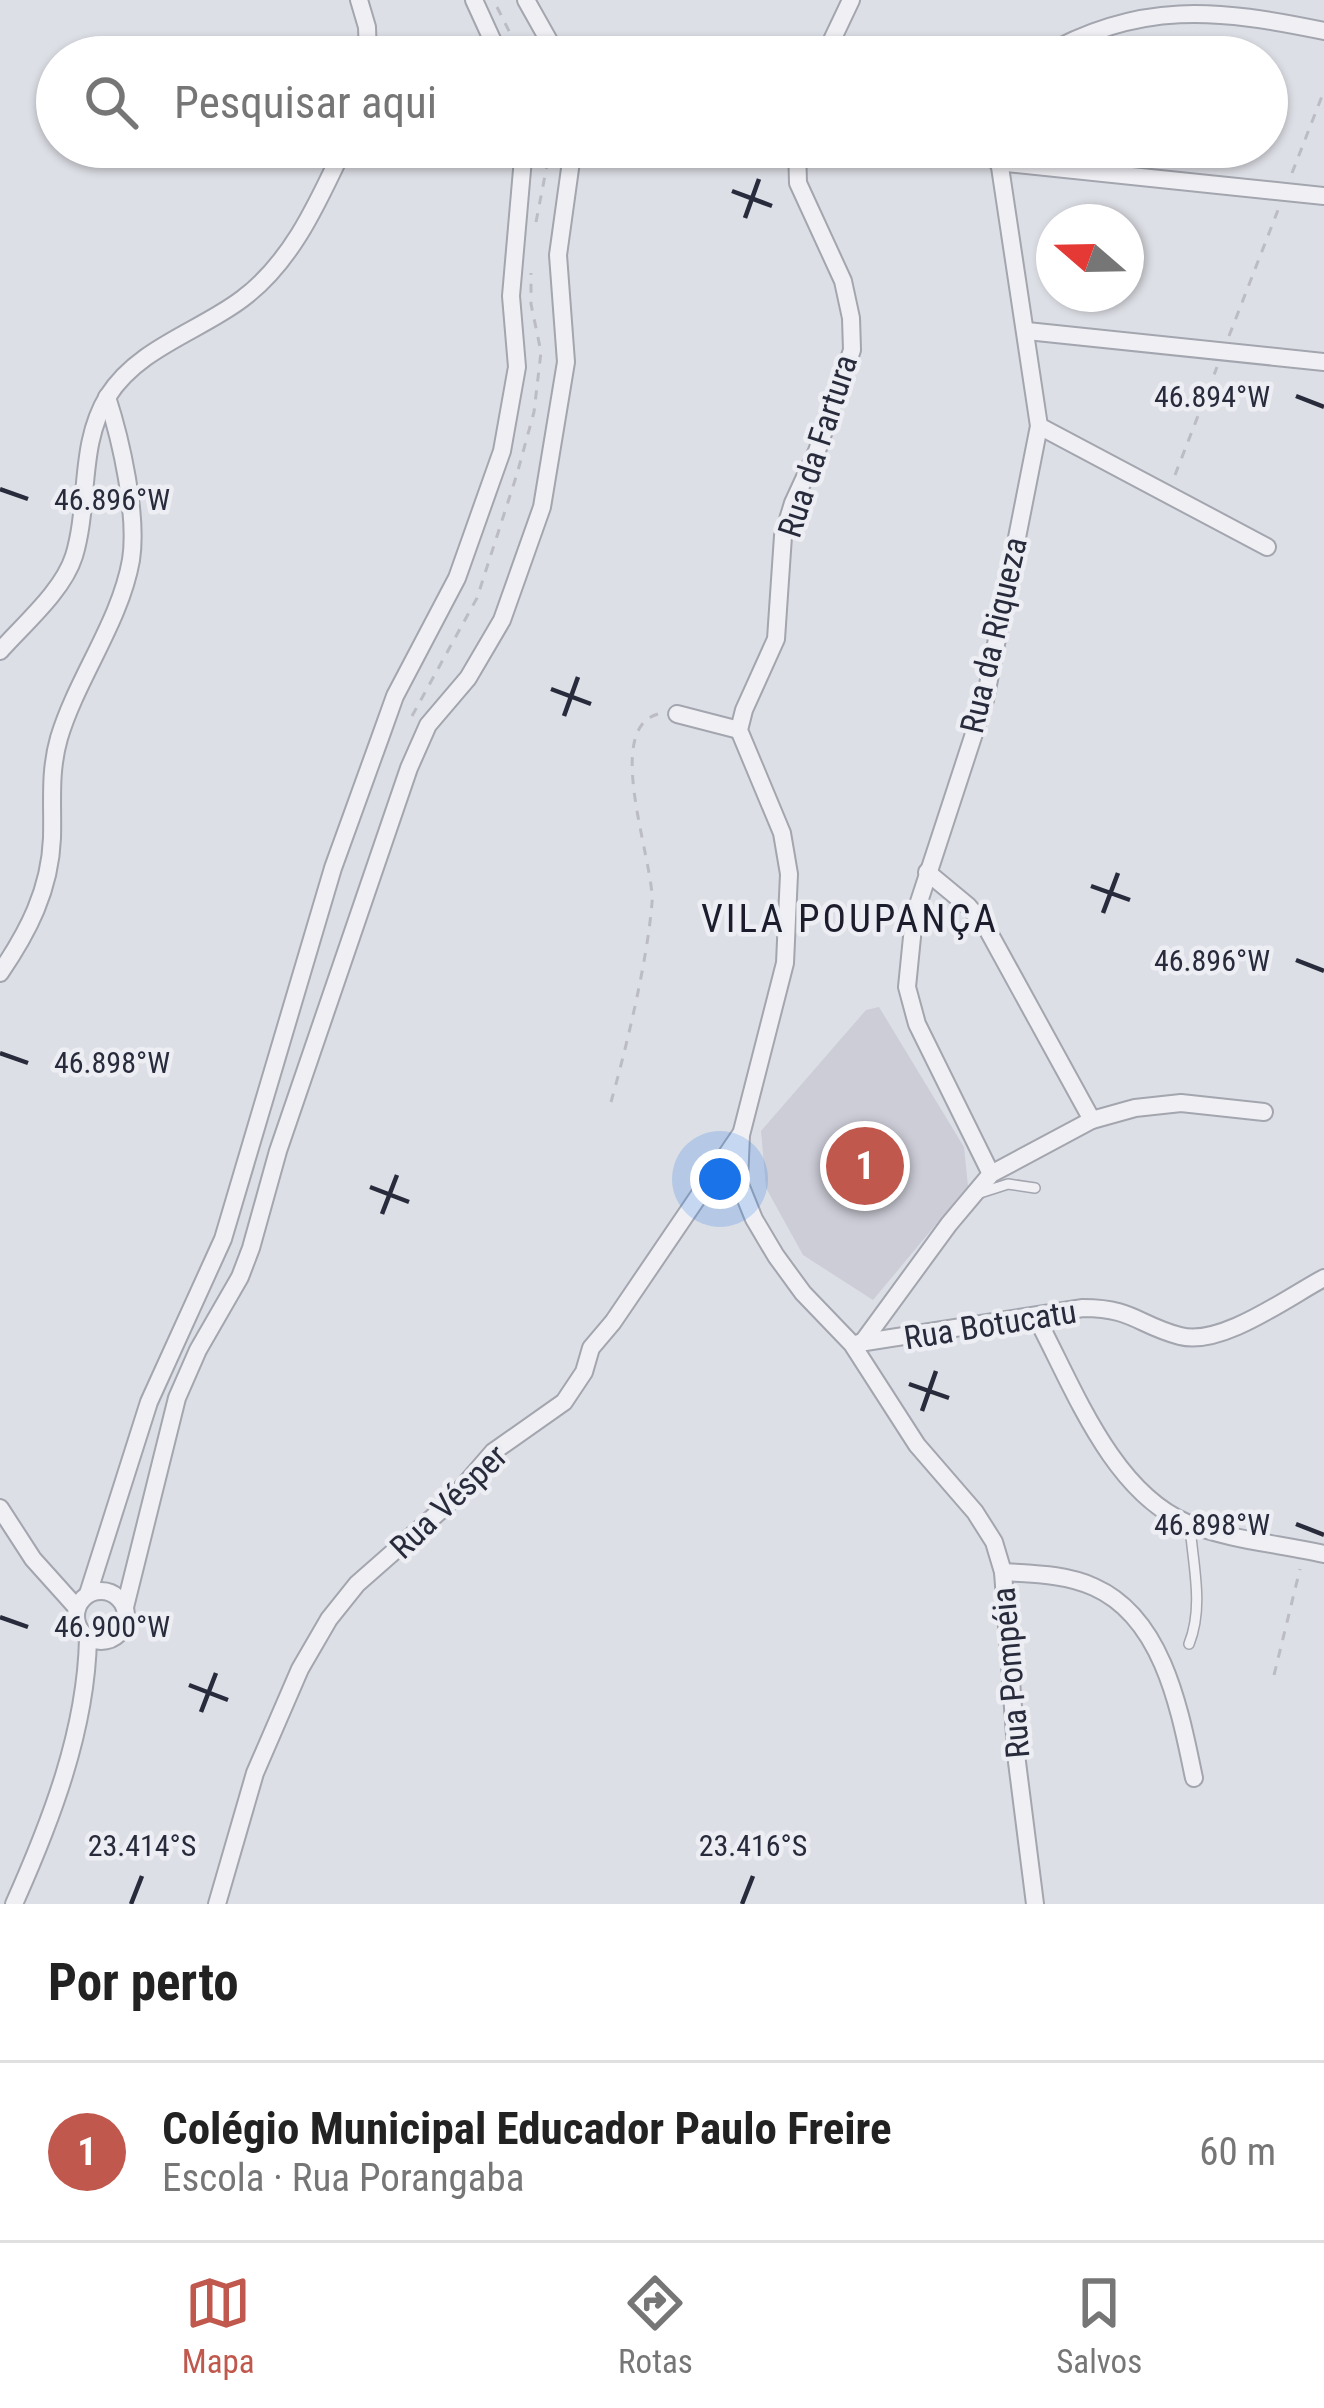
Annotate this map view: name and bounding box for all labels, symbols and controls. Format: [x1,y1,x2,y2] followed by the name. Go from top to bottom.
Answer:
[36,36,1288,168] search box
[78,69,144,135] icon: search
[174,76,437,129] text: Pesquisar aqui
[1036,204,1144,312] north arrow
[770,350,865,542] street label: Rua da Fartura
[1154,379,1270,414] text: 46.894°W
[54,482,170,517] text: 46.896°W
[952,533,1035,737] street label: Rua da Riqueza
[701,896,999,942] district label: VILA POUPANÇA
[1154,943,1270,978] text: 46.896°W
[54,1045,170,1080] text: 46.898°W
[826,1121,904,1211] pin: 1
[690,1149,750,1209] your location
[901,1292,1079,1357] street label: Rua Botucatu
[382,1436,515,1566] street label: Rua Vésper
[1154,1507,1270,1542] text: 46.898°W
[984,1586,1037,1760] street label: Rua Pompéia
[54,1609,170,1644] text: 46.900°W
[88,1828,196,1863] text: 23.414°S
[699,1828,807,1863] text: 23.416°S
[48,1953,239,2012] text: Por perto
[162,2102,892,2155] text: Colégio Municipal Educador Paulo Freire
[77,2129,97,2175] text: 1
[1199,2129,1276,2175] text: 60 m
[162,2155,524,2201] text: Escola · Rua Porangaba
[182,2270,255,2381] tab: Mapa
[618,2270,693,2381] tab: Rotas
[1056,2270,1142,2381] tab: Salvos

